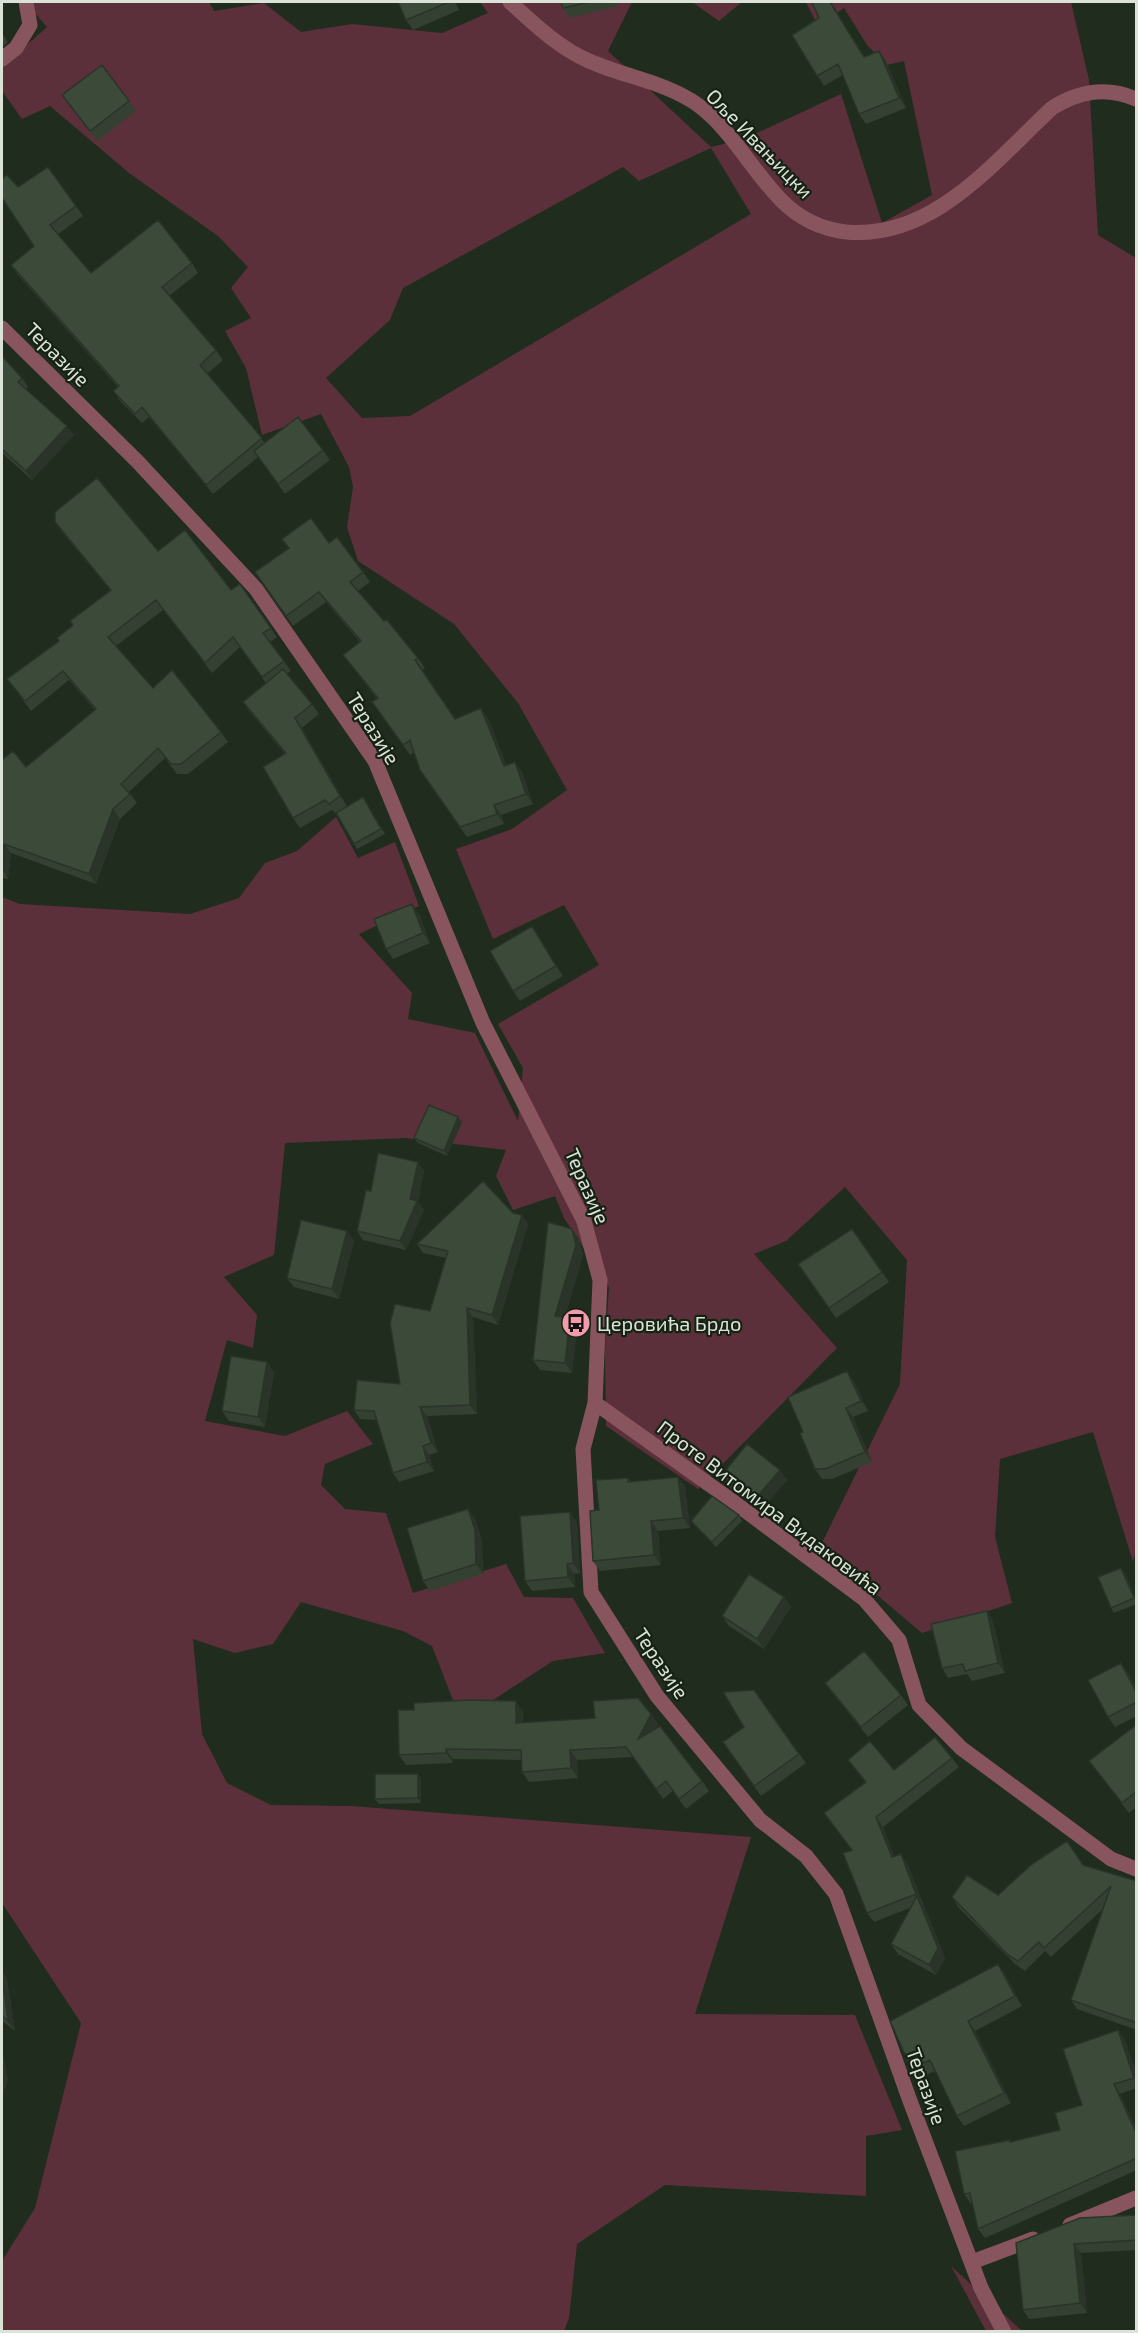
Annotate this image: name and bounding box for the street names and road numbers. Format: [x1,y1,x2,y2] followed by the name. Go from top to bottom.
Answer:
[702,83,818,203] street label: Оље Ивањицки
[21,317,95,391] street label: Теразије
[343,688,405,768] street label: Теразије
[561,1144,615,1228] street label: Теразије
[653,1415,887,1599] street label: Проте Витомира Видаковића
[630,1623,694,1703] street label: Теразије
[902,2044,952,2128] street label: Теразије

